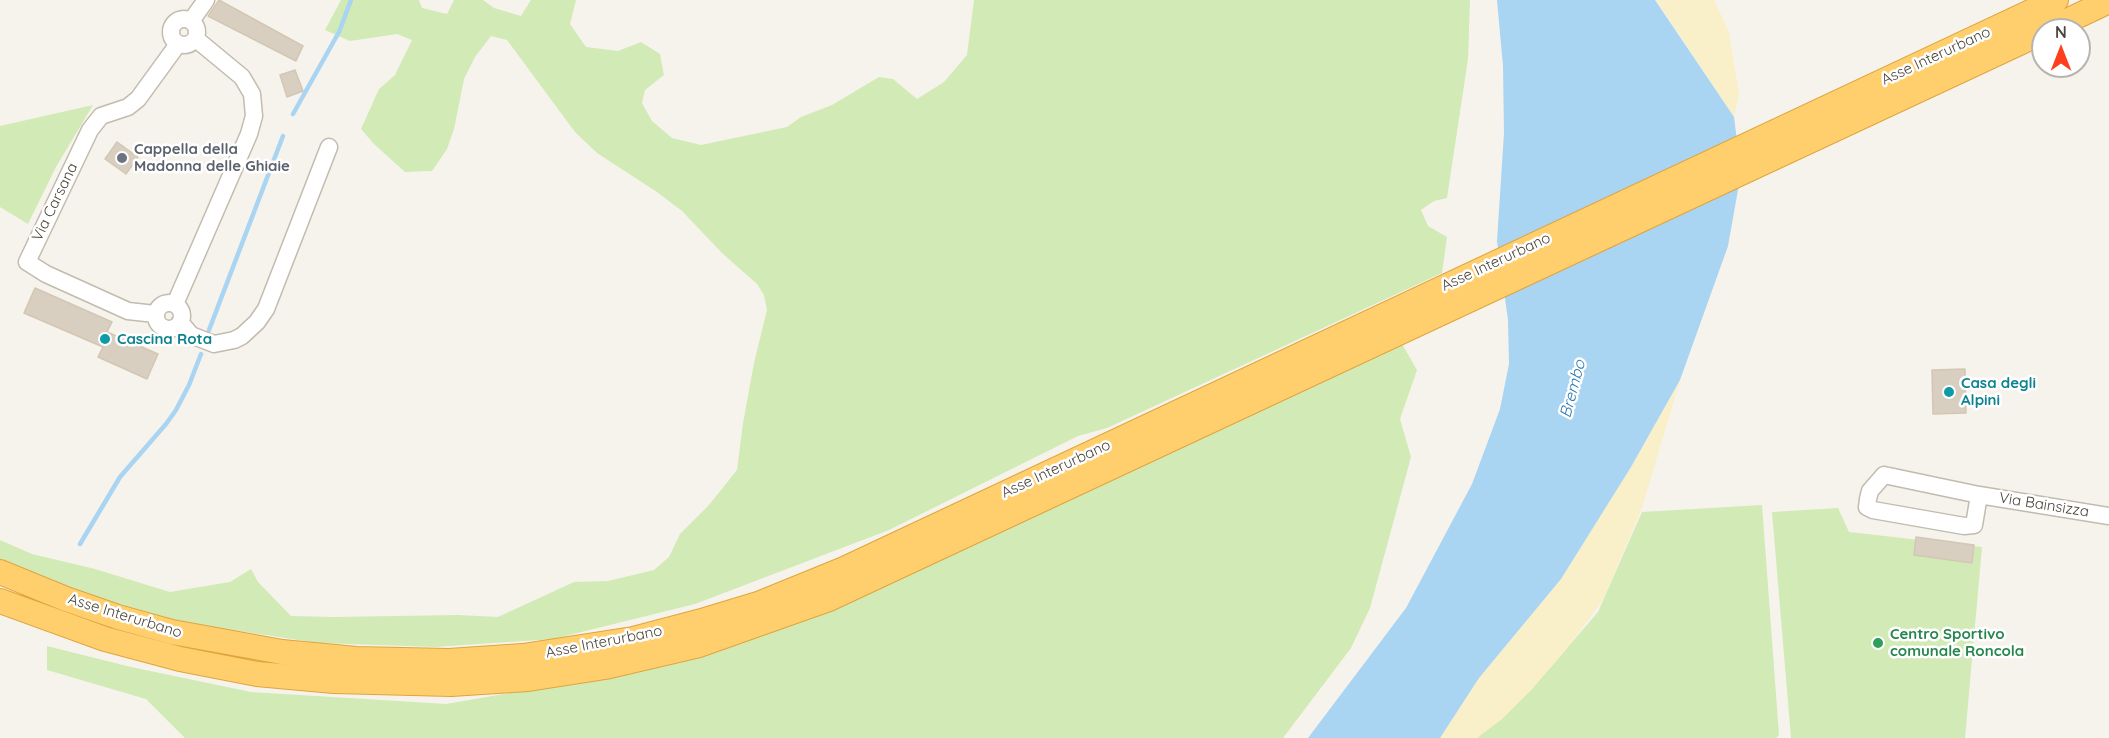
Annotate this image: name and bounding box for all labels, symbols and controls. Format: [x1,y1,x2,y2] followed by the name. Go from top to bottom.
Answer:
[2031,18,2091,78] north arrow
[2055,22,2067,42] text: N
[1879,23,1993,89] street label: Asse Interurbano
[134,140,290,175] place label: Cappella della Madonna delle Ghiaie
[115,151,129,165] marker: Cappella della Madonna delle Ghiaie
[28,160,82,244] street label: Via Carsana
[1439,229,1553,295] street label: Asse Interurbano
[117,330,212,348] place label: Cascina Rota
[98,332,112,346] marker: Cascina Rota
[1556,358,1590,420] water label: Brembo
[1961,374,2036,409] place label: Casa degli Alpini
[1942,385,1956,399] marker: Casa degli Alpini
[999,436,1113,502] street label: Asse Interurbano
[1998,489,2090,521] street label: Via Bainsizza
[66,590,184,642] street label: Asse Interurbano
[544,622,664,662] street label: Asse Interurbano
[1890,625,2024,660] place label: Centro Sportivo comunale Roncola
[1871,636,1885,650] marker: Centro Sportivo comunale Roncola

